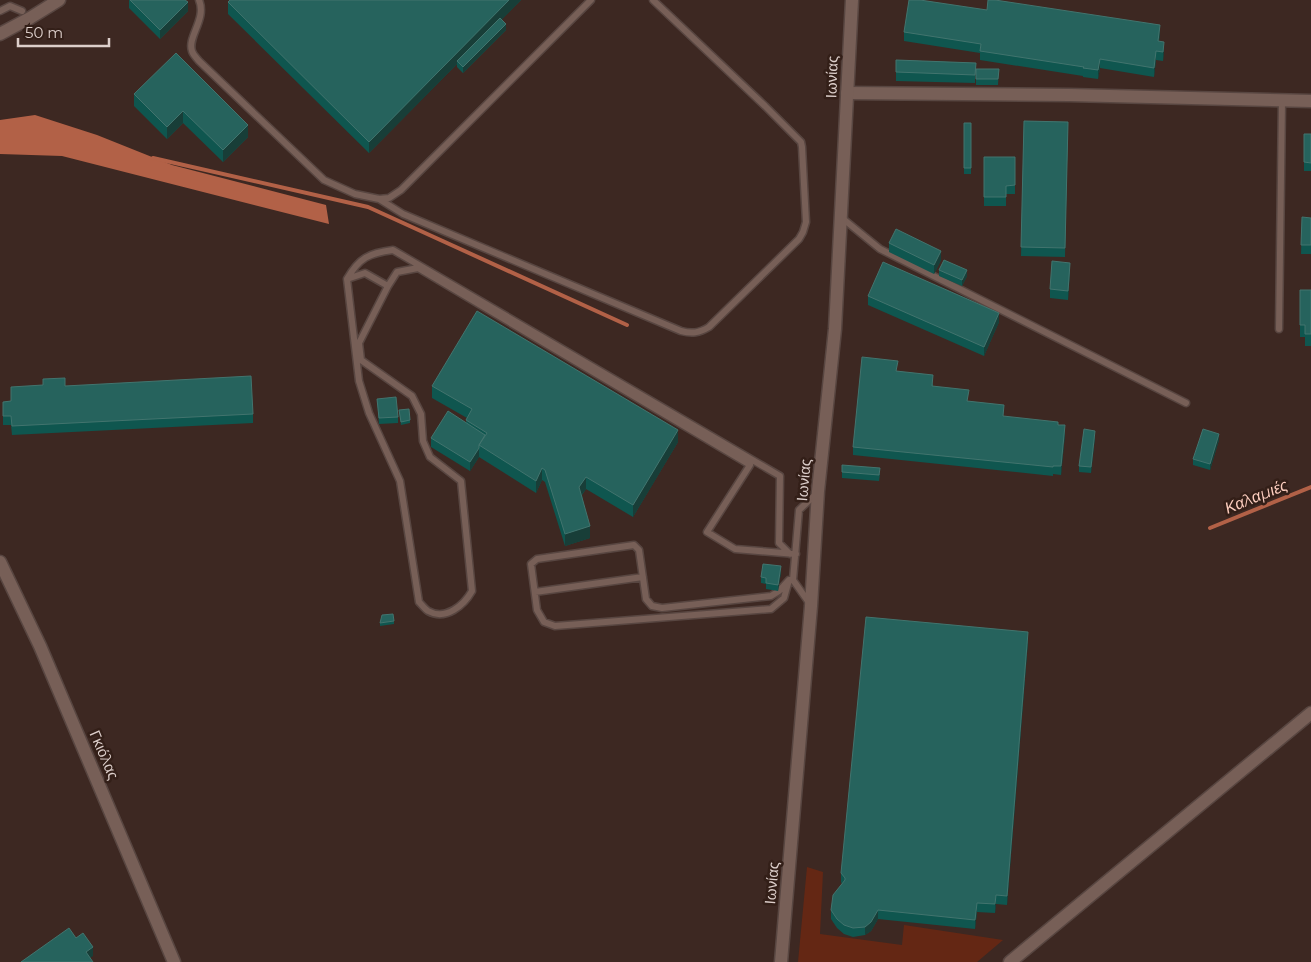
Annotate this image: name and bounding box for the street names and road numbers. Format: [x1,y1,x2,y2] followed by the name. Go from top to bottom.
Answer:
[821,55,842,99] street label: Ιωνίας
[792,458,815,502] street label: Ιωνίας
[86,727,123,782] street label: Γκιόλας
[760,861,783,905] street label: Ιωνίας

